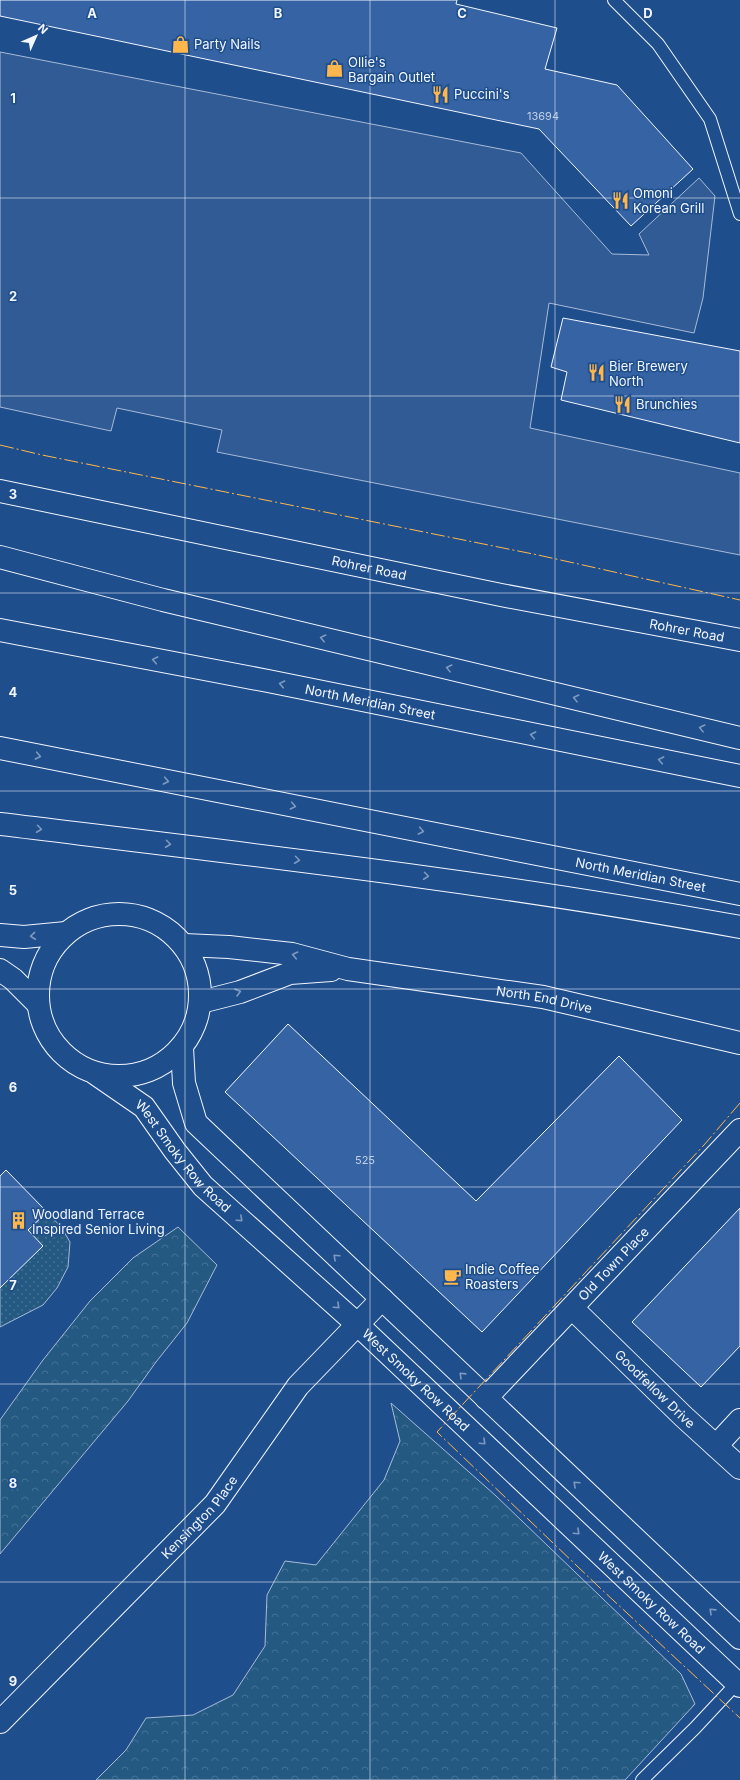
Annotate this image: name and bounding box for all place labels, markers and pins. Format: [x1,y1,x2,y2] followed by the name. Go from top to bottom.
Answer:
[171,34,191,54] shop icon: Party Nails
[194,36,261,52] place label: Party Nails
[348,54,435,85] place label: Ollie's Bargain Outlet
[325,59,345,79] shop icon: Ollie's Bargain Outlet
[431,84,451,104] restaurant icon: Puccini's
[454,86,510,102] place label: Puccini's
[633,185,704,216] place label: Omoni Korean Grill
[610,190,630,210] restaurant icon: Omoni Korean Grill
[609,358,688,389] place label: Bier Brewery North
[586,363,606,383] restaurant icon: Bier Brewery North
[613,394,633,414] restaurant icon: Brunchies
[636,396,698,412] place label: Brunchies
[32,1206,165,1237] place label: Woodland Terrace Inspired Senior Living
[9,1211,29,1231] building icon: Woodland Terrace Inspired Senior Living
[465,1261,540,1292] place label: Indie Coffee Roasters
[442,1266,462,1286] cafe icon: Indie Coffee Roasters

